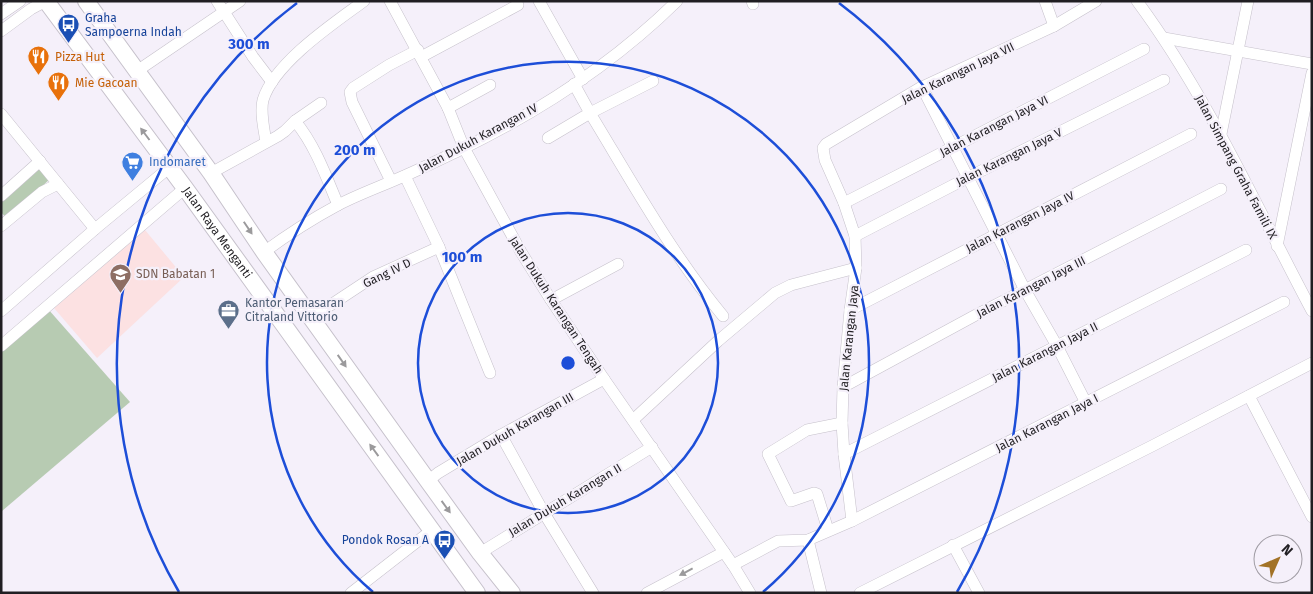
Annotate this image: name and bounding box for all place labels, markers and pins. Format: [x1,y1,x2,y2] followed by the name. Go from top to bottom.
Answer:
[85,11,182,39] place label: Graha Sampoerna Indah
[57,13,81,44] bus stop icon: Graha Sampoerna Indah
[27,45,51,76] restaurant icon: Pizza Hut
[55,50,106,64] place label: Pizza Hut
[47,71,71,102] restaurant icon: Mie Gacoan
[75,76,138,90] place label: Mie Gacoan
[121,150,145,181] supermarket icon: Indomaret
[149,155,206,169] place label: Indomaret
[108,262,132,293] school or university icon: SDN Babatan 1
[136,267,215,281] place label: SDN Babatan 1
[245,296,344,324] place label: Kantor Pemasaran Citraland Vittorio
[217,298,241,329] office icon: Kantor Pemasaran Citraland Vittorio
[559,354,577,372] centre of rings
[433,528,457,559] bus stop icon: Pondok Rosan A
[342,533,429,547] place label: Pondok Rosan A

